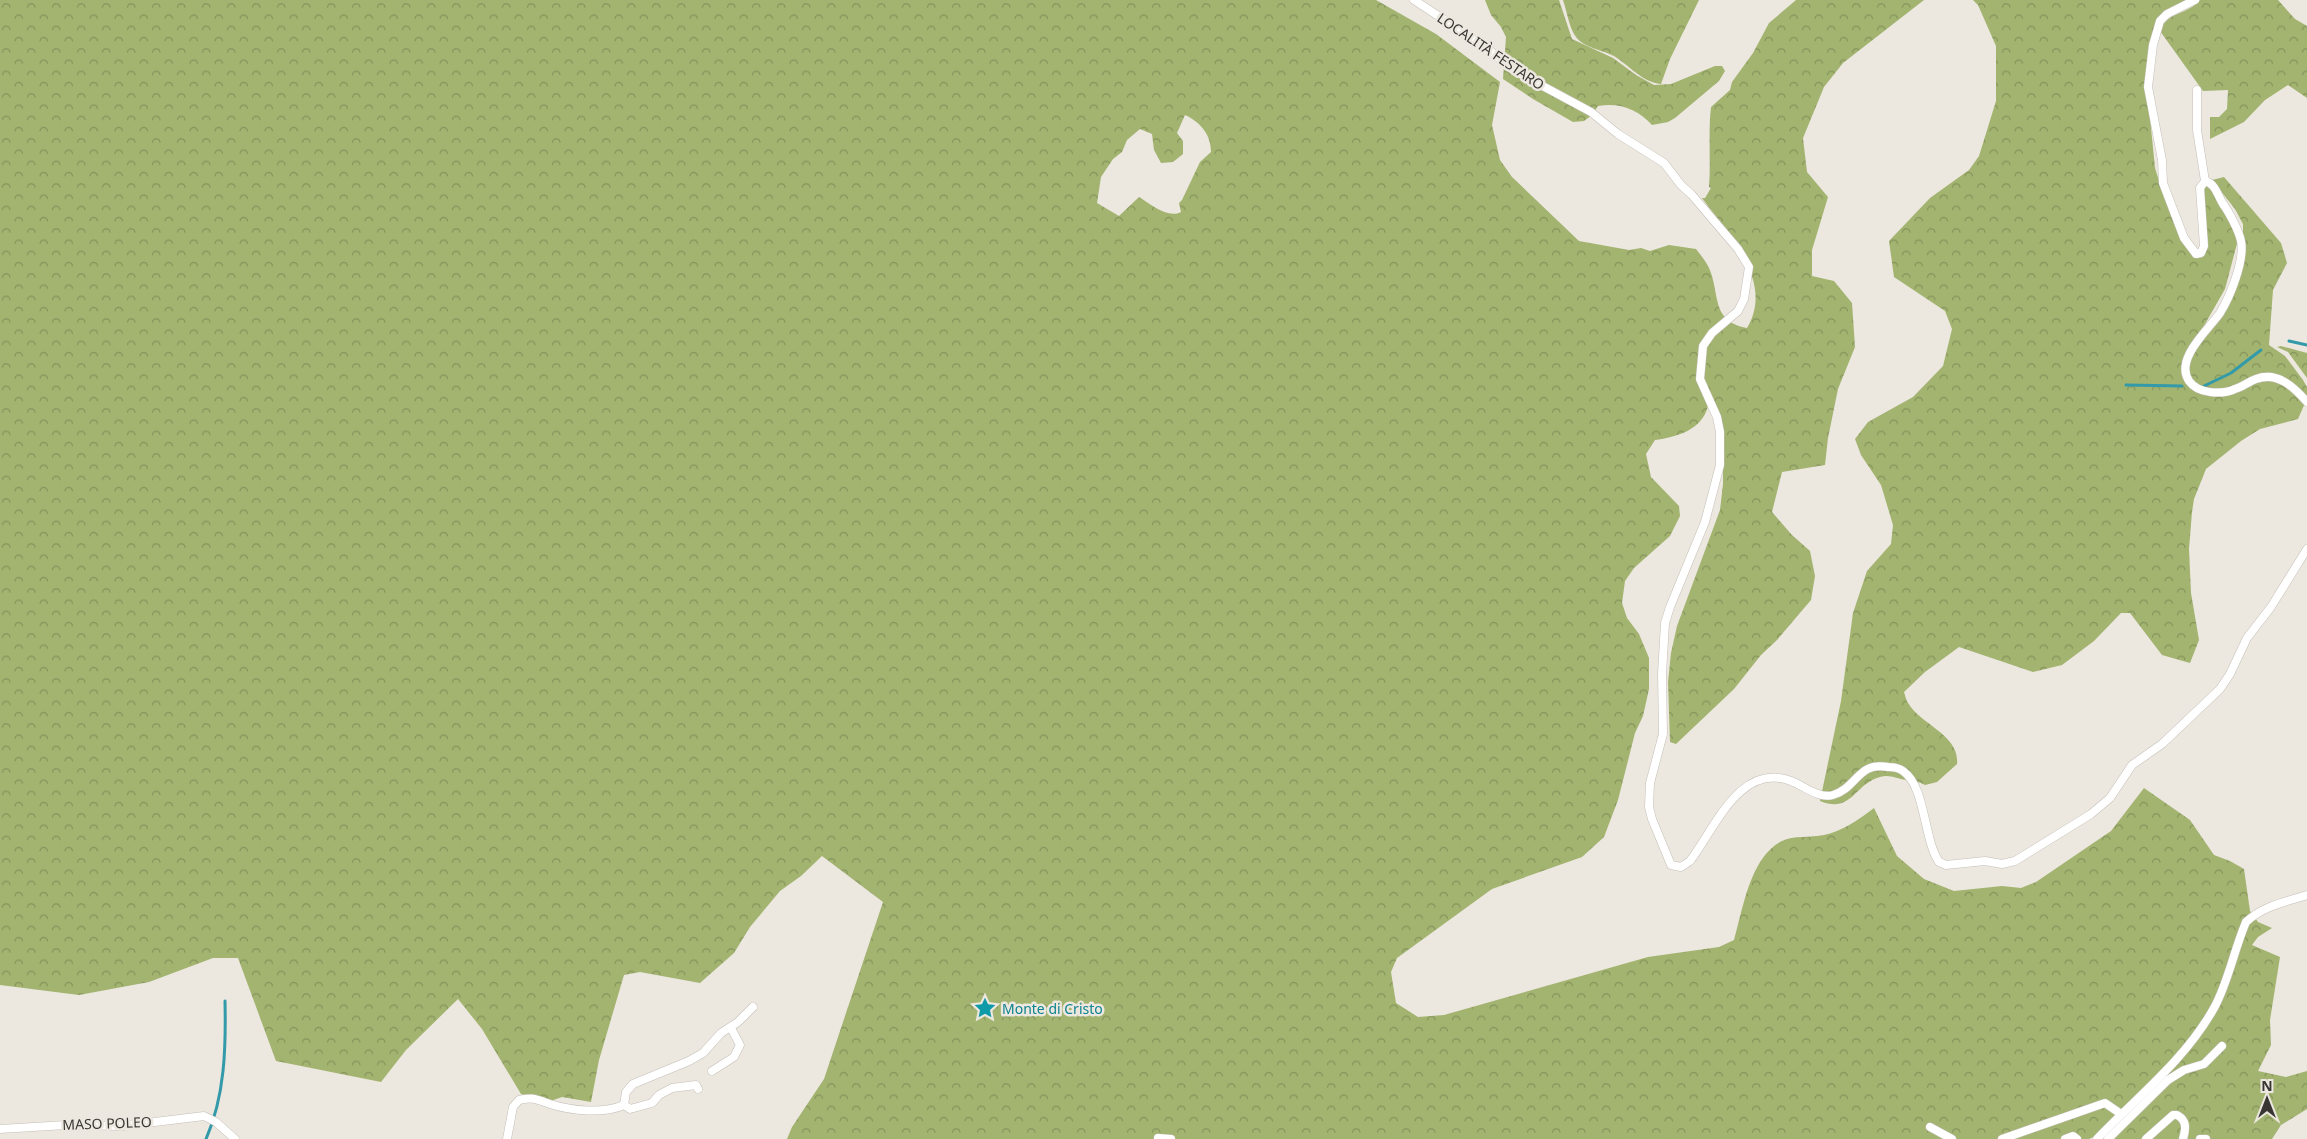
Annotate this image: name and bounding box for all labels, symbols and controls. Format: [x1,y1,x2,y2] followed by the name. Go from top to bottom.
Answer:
[1434,8,1548,94] street label: LOCALITÀ FESTARO
[972,995,998,1021] place icon: Monte di Cristo
[1002,999,1103,1018] place label: Monte di Cristo
[2242,1074,2292,1124] north arrow
[2261,1076,2273,1095] text: N
[62,1112,152,1134] street label: MASO POLEO

